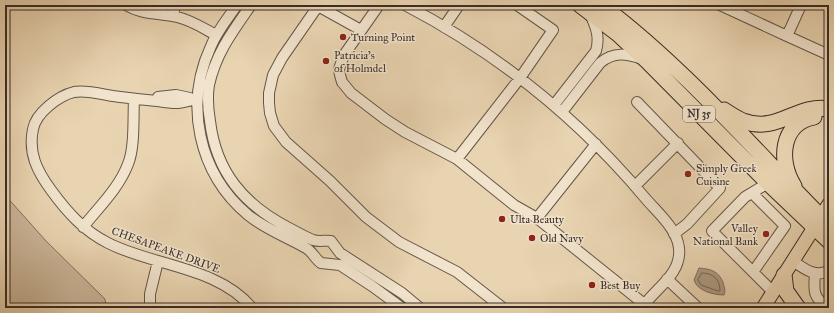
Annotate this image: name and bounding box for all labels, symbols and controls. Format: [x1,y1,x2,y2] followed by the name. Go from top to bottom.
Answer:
[351,31,415,44] place label: Turning Point
[338,32,348,42] marker: Turning Point
[334,49,386,75] place label: Patricia's of Holmdel
[321,56,331,66] marker: Patricia's of Holmdel
[683,106,715,122] road number: NJ 35
[696,162,758,188] place label: Simply Greek Cuisine
[683,169,693,179] marker: Simply Greek Cuisine
[510,213,565,226] place label: Ulta Beauty
[497,214,507,224] marker: Ulta Beauty
[693,222,759,248] place label: Valley National Bank
[110,224,222,276] street label: CHESAPEAKE DRIVE
[761,229,771,239] marker: Valley National Bank
[540,232,584,245] place label: Old Navy
[527,233,537,243] marker: Old Navy
[600,279,641,292] place label: Best Buy
[587,280,597,290] marker: Best Buy

